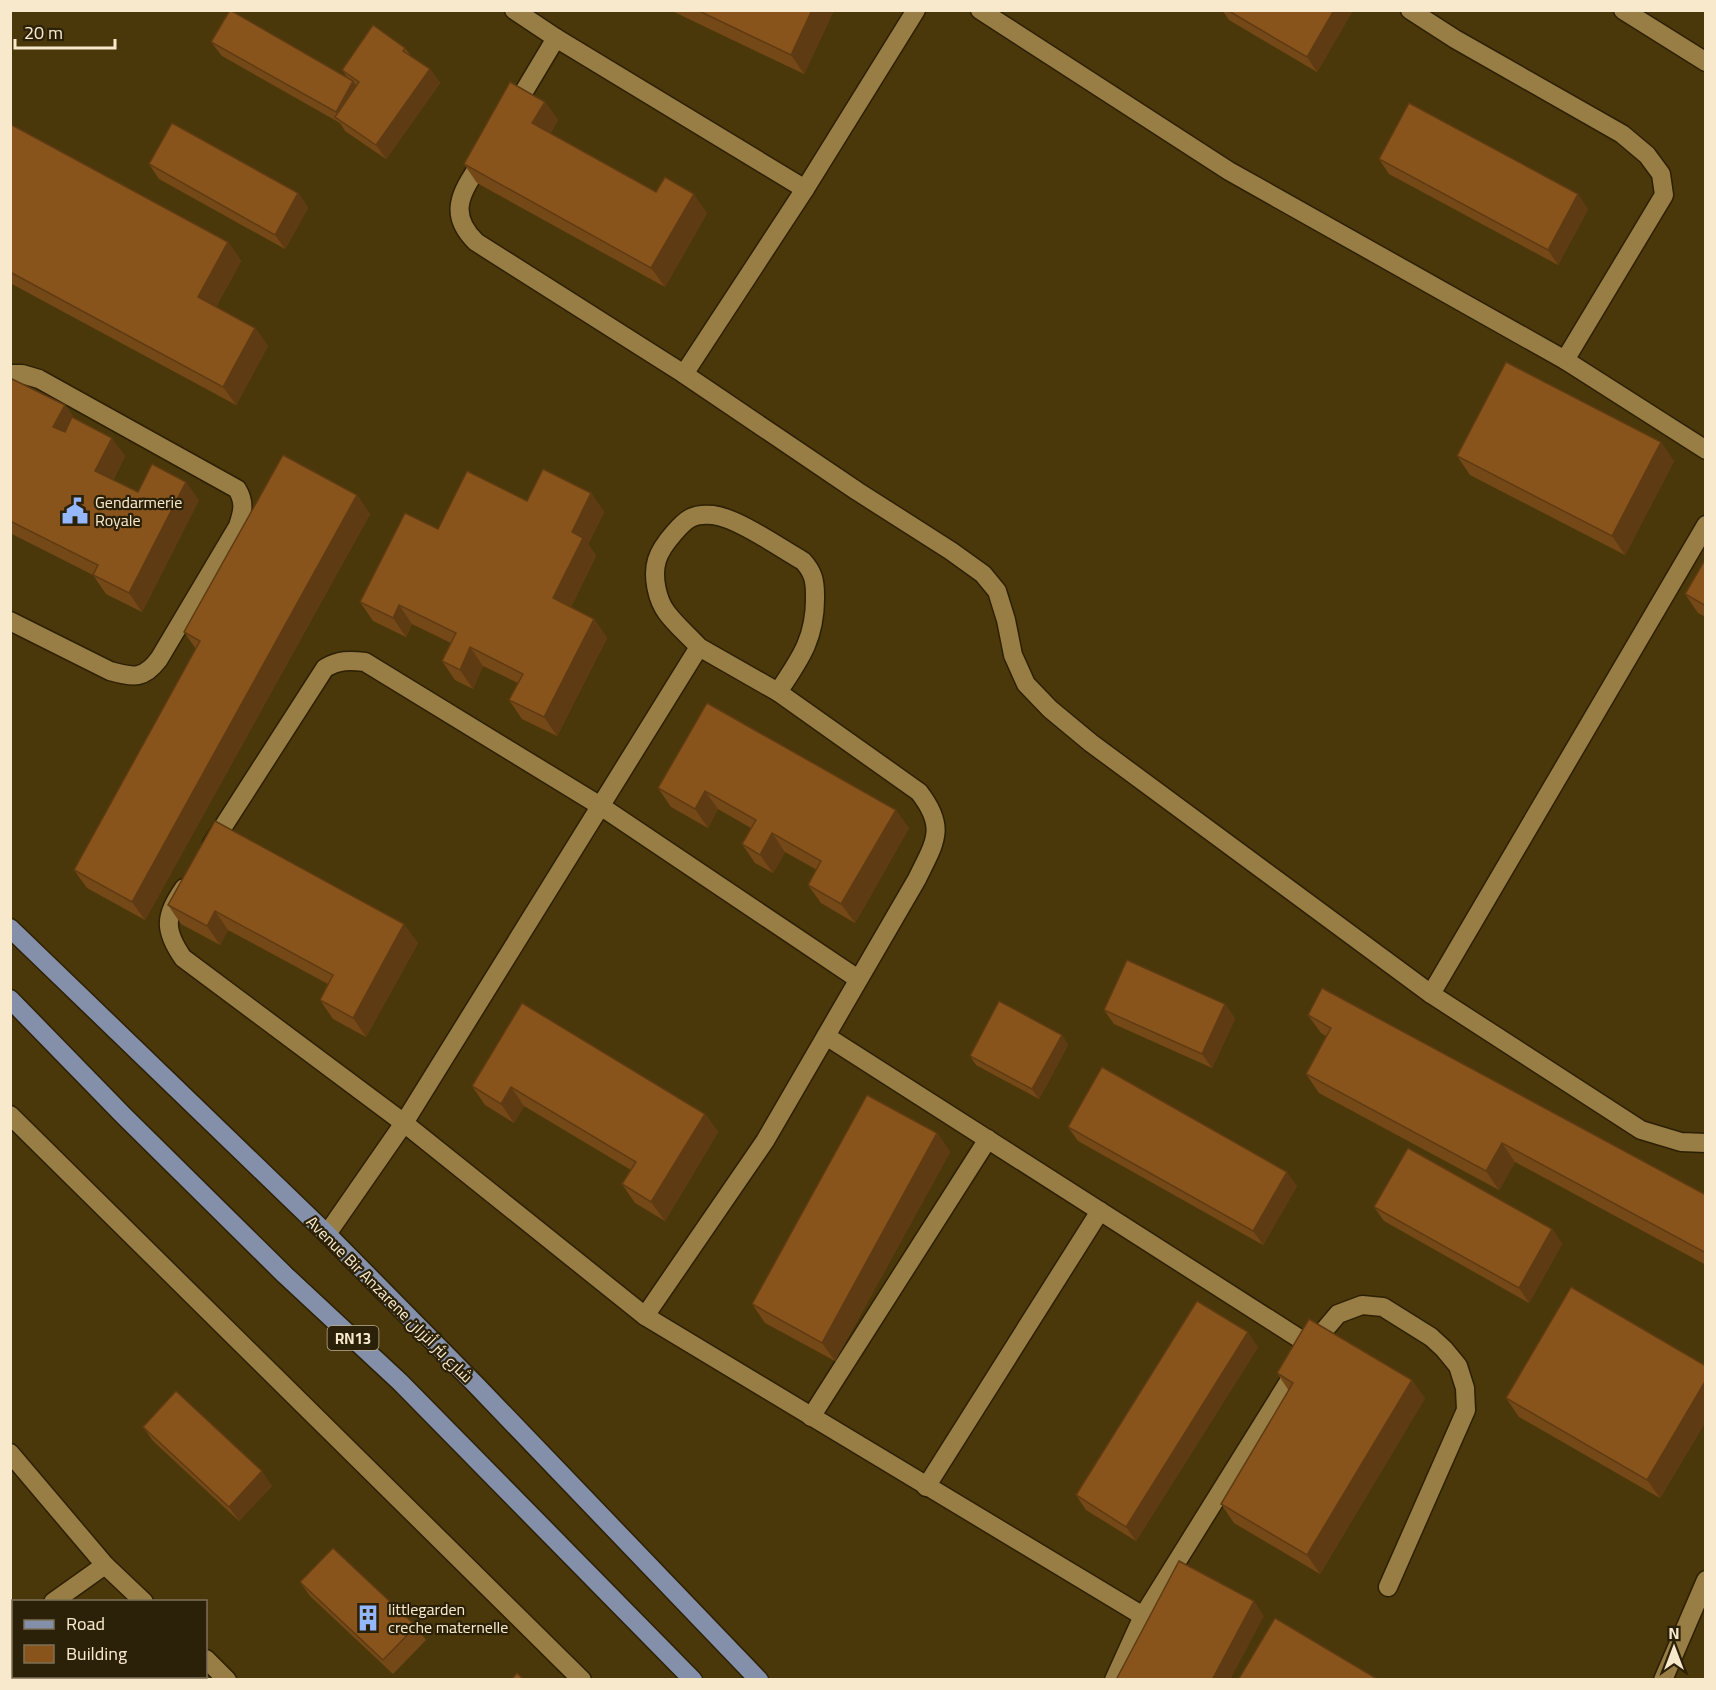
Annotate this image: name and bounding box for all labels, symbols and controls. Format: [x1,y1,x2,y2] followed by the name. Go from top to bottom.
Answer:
[15,12,116,50] scale bar
[24,16,63,49] text: 20 m
[95,487,182,535] place label: Gendarmerie Royale
[60,496,90,526] public building icon: Gendarmerie Royale
[299,1208,481,1390] street label: Avenue Bir Anzarene شارع بئر أنزران
[328,1326,378,1350] road number: RN13
[388,1594,508,1642] place label: littlegarden creche maternelle
[12,1600,207,1678] legend
[353,1603,383,1633] building icon: littlegarden creche maternelle
[66,1607,105,1640] text: Road
[1644,1618,1704,1678] north arrow
[1669,1618,1679,1648] text: N
[66,1637,127,1670] text: Building

